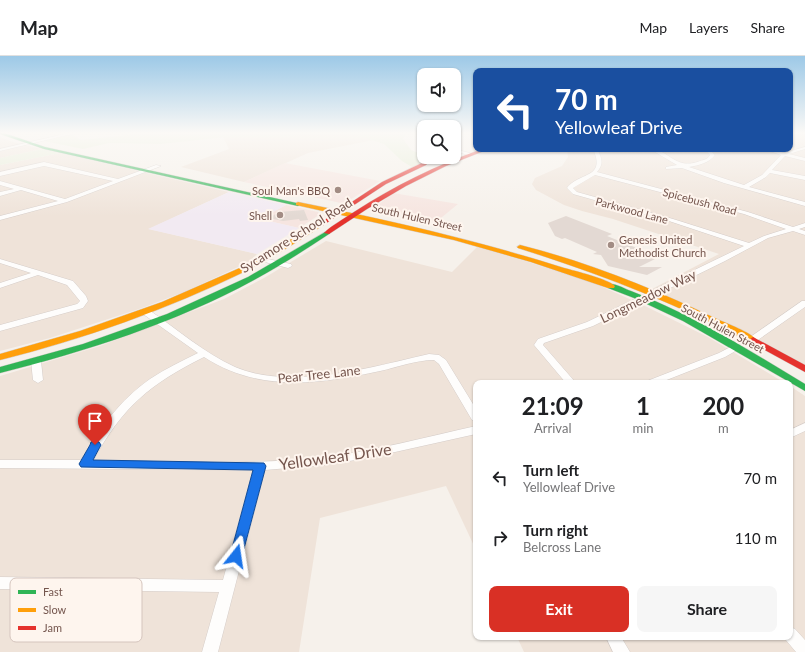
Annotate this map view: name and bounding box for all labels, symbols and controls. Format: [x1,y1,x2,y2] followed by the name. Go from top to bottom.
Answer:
[20,16,58,39] text: Map
[639,19,667,36] text: Map
[689,19,729,36] text: Layers
[751,19,785,36] text: Share
[417,68,461,164] map controls
[417,68,461,112] button: sound
[555,82,618,116] text: 70 m
[489,84,541,136] icon: left
[555,116,683,138] text: Yellowleaf Drive
[417,120,461,164] button: search
[252,184,330,197] place label: Soul Man's BBQ
[333,185,343,195] marker: Soul Man's BBQ
[662,185,738,217] street label: Spicebush Road
[237,194,355,276] street label: Sycamore School Road
[594,194,670,226] street label: Parkwood Lane
[371,200,463,234] street label: South Hulen Street
[249,209,272,222] place label: Shell
[275,210,285,220] marker: Shell
[619,233,706,259] place label: Genesis United Methodist Church
[606,240,616,250] marker: Genesis United Methodist Church
[597,266,699,326] street label: Longmeadow Way
[679,301,767,355] street label: South Hulen Street
[277,362,361,386] street label: Pear Tree Lane
[522,391,584,420] text: 21:09
[636,391,650,420] text: 1
[702,391,744,420] text: 200
[78,404,112,445] pin
[84,410,106,432] icon: arrive
[534,420,571,436] text: Arrival
[633,420,654,436] text: min
[718,420,729,436] text: m
[278,439,392,473] street label: Yellowleaf Drive
[523,461,579,479] text: Turn left
[489,467,511,489] icon: left
[743,469,777,487] text: 70 m
[523,479,615,495] text: Yellowleaf Drive
[523,521,588,539] text: Turn right
[489,527,511,549] icon: right
[735,529,777,547] text: 110 m
[215,535,257,577] position arrow
[523,539,601,555] text: Belcross Lane
[10,578,142,642] legend
[43,585,63,598] text: Fast
[489,586,629,632] button: Exit
[637,586,777,632] button: Share
[43,603,67,616] text: Slow
[43,621,62,634] text: Jam

